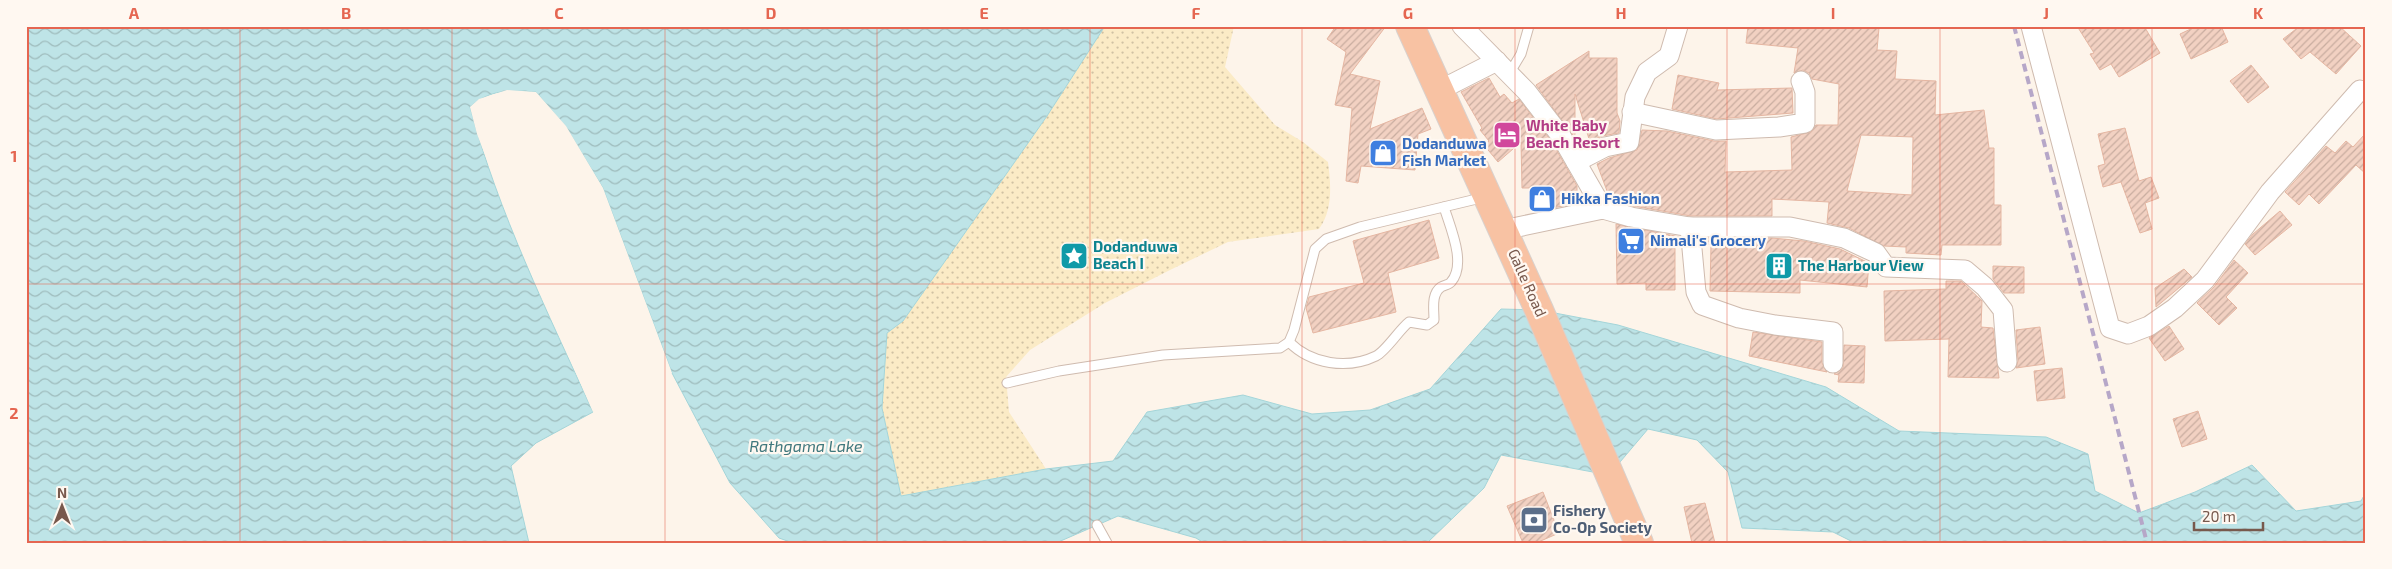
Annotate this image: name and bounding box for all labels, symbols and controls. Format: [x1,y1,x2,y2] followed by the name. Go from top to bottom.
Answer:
[129,3,140,22] text: A
[341,3,351,22] text: B
[554,3,564,22] text: C
[766,3,777,22] text: D
[979,3,989,22] text: E
[1192,3,1201,22] text: F
[1403,3,1413,22] text: G
[1615,3,1627,22] text: H
[1831,3,1835,22] text: I
[2043,3,2049,22] text: J
[2253,3,2264,22] text: K
[1526,116,1620,151] place label: White Baby Beach Resort
[1492,120,1522,150] hotel icon: White Baby Beach Resort
[1402,134,1487,169] place label: Dodanduwa Fish Market
[1368,138,1398,168] shop icon: Dodanduwa Fish Market
[11,146,17,165] text: 1
[1527,184,1557,214] shop icon: Hikka Fashion
[1561,189,1660,207] place label: Hikka Fashion
[1616,226,1646,256] supermarket icon: Nimali's Grocery
[1650,231,1766,250] place label: Nimali's Grocery
[1093,237,1178,272] place label: Dodanduwa Beach I
[1059,241,1089,271] place icon: Dodanduwa Beach I
[1505,246,1551,319] street label: Galle Road
[1764,251,1794,281] building icon: The Harbour View
[1798,256,1924,274] place label: The Harbour View
[9,403,19,422] text: 2
[749,436,863,455] water label: Rathgama Lake
[38,482,88,532] north arrow
[57,484,67,501] text: N
[2194,499,2263,531] scale bar
[1553,501,1652,537] place label: Fishery Co-Op Society
[1519,505,1549,535] bank icon: Fishery Co-Op Society
[2202,507,2236,525] text: 20 m

